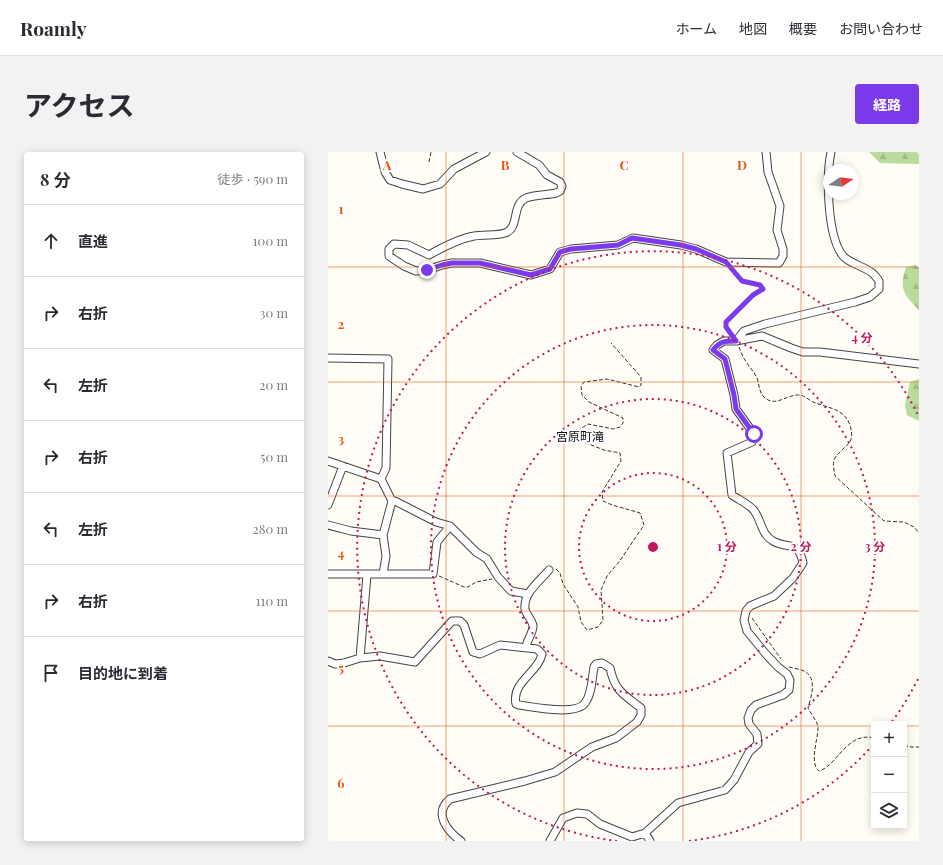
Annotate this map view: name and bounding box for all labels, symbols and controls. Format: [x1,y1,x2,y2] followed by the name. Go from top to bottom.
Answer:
[20,15,87,41] text: Roamly
[675,19,717,38] text: ホーム
[739,19,767,38] text: 地図
[789,19,817,38] text: 概要
[839,19,923,38] text: お問い合わせ
[855,84,919,124] button: 経路
[24,86,135,123] text: アクセス
[382,156,392,173] text: A
[501,156,510,173] text: B
[619,156,629,173] text: C
[737,156,747,173] text: D
[823,164,859,200] north arrow
[40,168,71,190] text: 8 分
[218,170,288,187] text: 徒歩 · 590 m
[339,200,344,217] text: 1
[40,230,62,252] icon: ahead
[78,231,108,251] text: 直進
[253,232,288,249] text: 100 m
[418,261,436,279] route end
[40,302,62,324] icon: right
[78,303,108,323] text: 右折
[260,304,288,321] text: 30 m
[338,315,345,332] text: 2
[851,329,873,345] text: 4 分
[40,374,62,396] icon: left
[78,375,108,395] text: 左折
[259,376,288,393] text: 20 m
[745,425,763,443] route start
[556,428,604,444] district label: 宮原町滝
[338,430,344,447] text: 3
[40,446,62,468] icon: right
[78,447,108,467] text: 右折
[260,448,288,465] text: 50 m
[40,518,62,540] icon: left
[78,519,108,539] text: 左折
[252,520,288,537] text: 280 m
[717,538,737,554] text: 1 分
[791,538,811,554] text: 2 分
[865,538,885,554] text: 3 分
[646,540,660,554] centre of rings
[338,544,345,561] text: 4
[40,590,62,612] icon: right
[78,591,108,611] text: 右折
[256,592,288,609] text: 110 m
[338,659,344,676] text: 5
[40,662,62,684] icon: arrive
[78,663,168,683] text: 目的地に到着
[871,721,907,829] map controls
[871,721,907,757] button: +
[871,757,907,793] button: −
[337,774,345,791] text: 6
[871,793,907,829] button: layers

